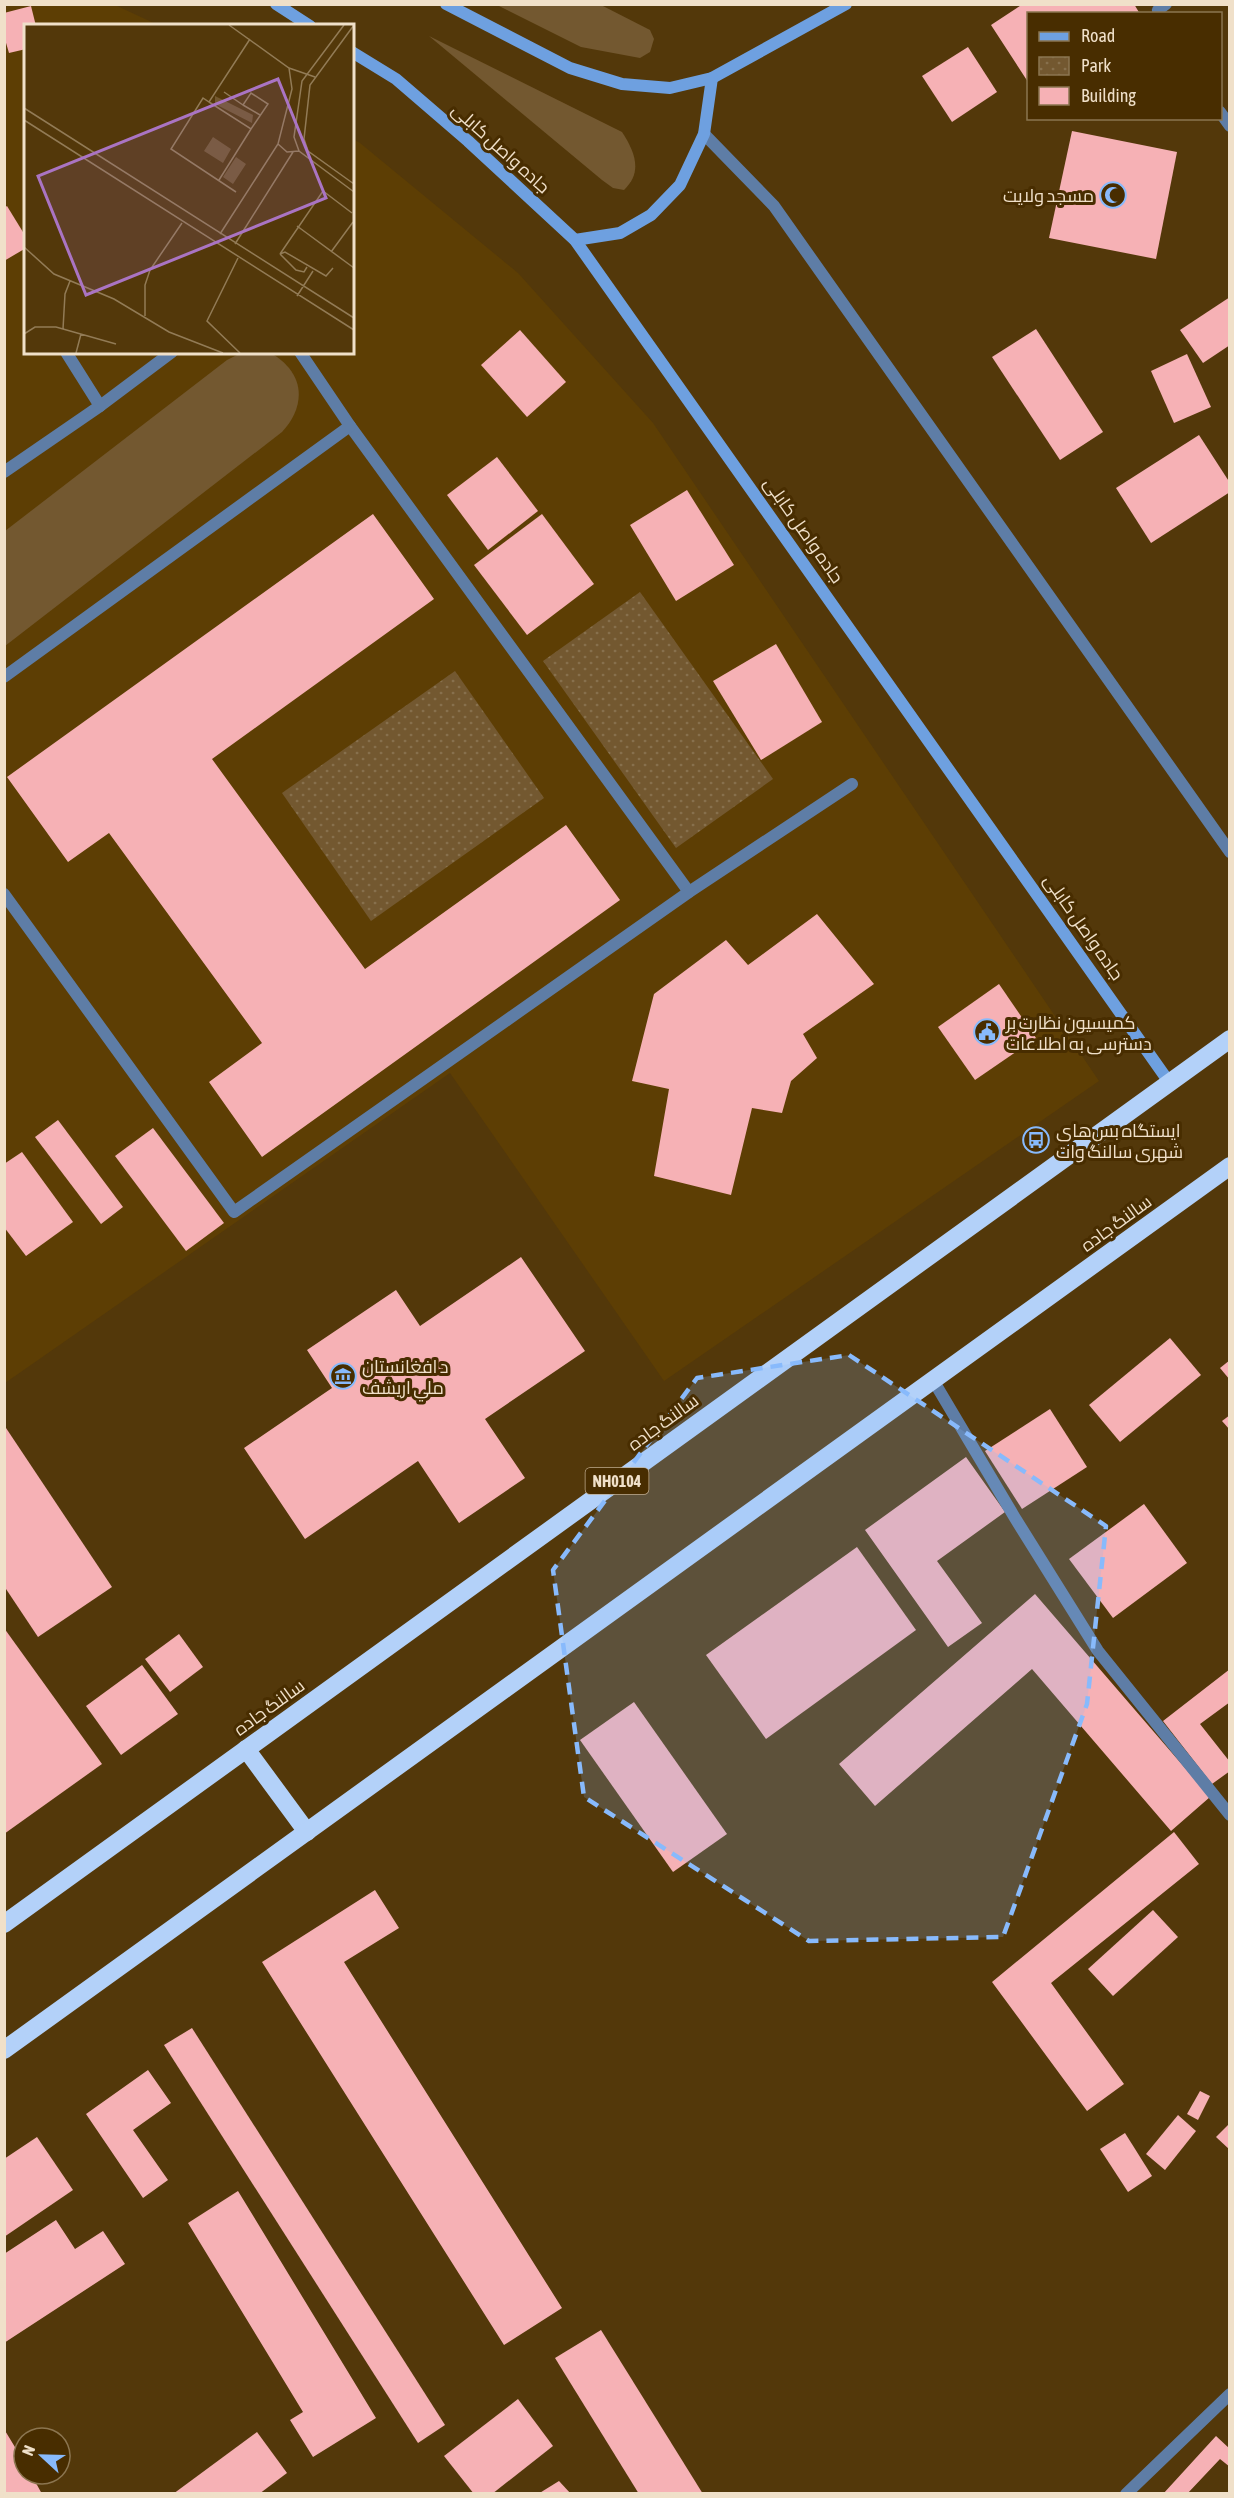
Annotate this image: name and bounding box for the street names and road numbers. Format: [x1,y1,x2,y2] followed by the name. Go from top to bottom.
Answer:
[447,99,554,198] street label: جاده واصل کابلی
[759,473,848,587] street label: جاده واصل کابلی
[1039,870,1128,984] street label: جاده واصل کابلی
[1077,1190,1155,1256] street label: سالنگ جاده
[624,1389,702,1455] street label: سالنگ جاده
[586,1468,648,1494] road number: NH0104
[230,1674,308,1740] street label: سالنگ جاده

